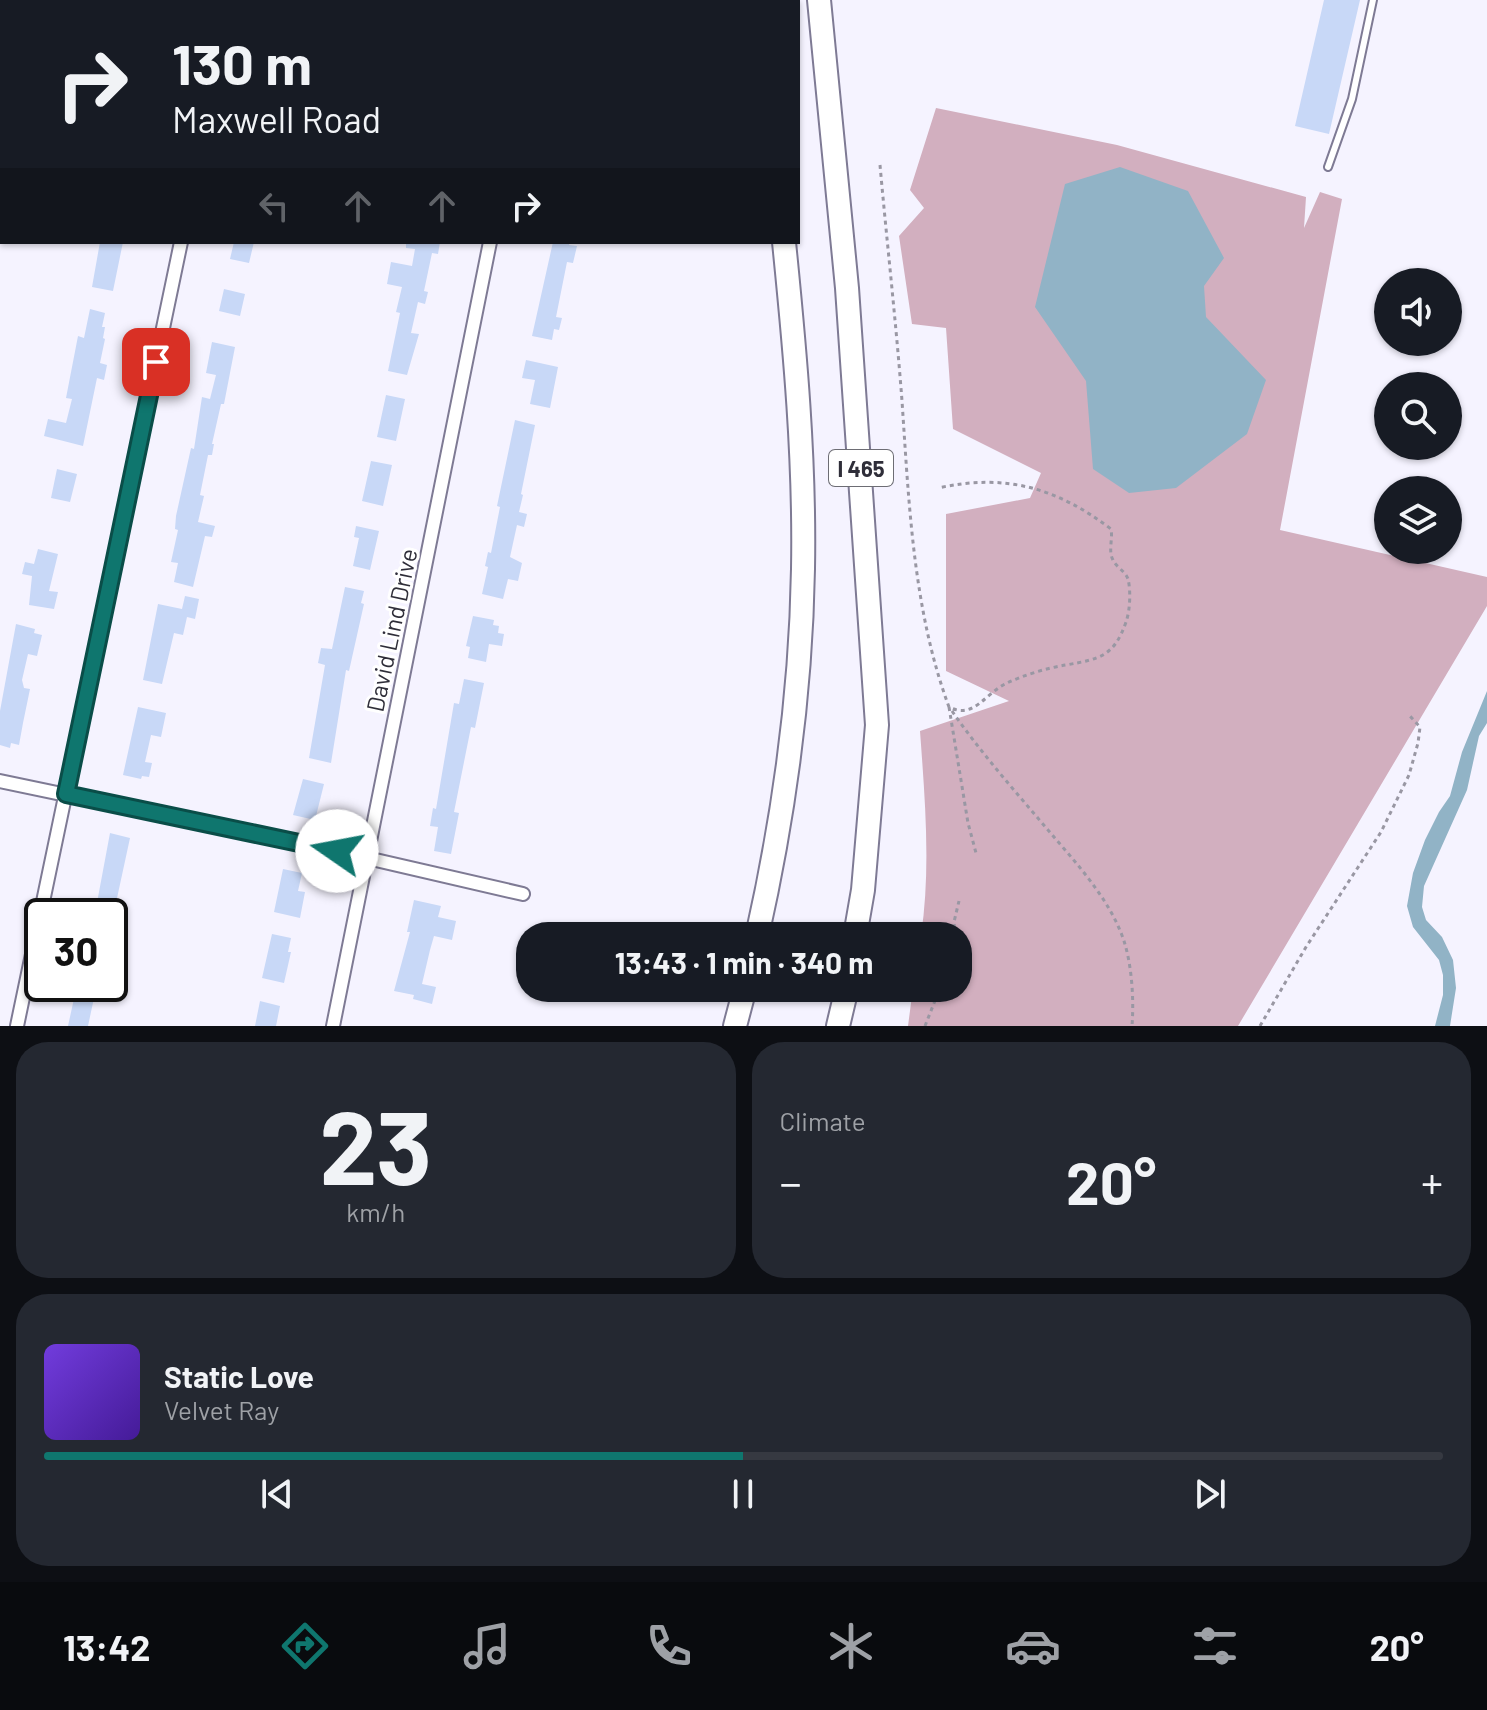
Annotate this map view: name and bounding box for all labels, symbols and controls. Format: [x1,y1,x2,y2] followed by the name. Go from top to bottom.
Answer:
[172,29,312,96] text: 130 m
[40,32,144,136] icon: right
[172,97,381,140] text: Maxwell Road
[252,184,296,228] icon: left
[336,184,380,228] icon: ahead
[420,184,464,228] icon: ahead
[504,184,548,228] icon: right
[1374,268,1462,564] map controls
[1374,268,1462,356] button: sound
[122,328,190,396] pin
[134,340,178,384] icon: arrive
[1374,372,1462,460] button: search
[829,450,893,486] road number: I 465
[1374,476,1462,564] button: layers
[360,546,422,714] street label: David Lind Drive
[295,809,379,893] position arrow
[24,898,128,1002] speed limit sign: 30
[615,944,873,980] text: 13:43 · 1 min · 340 m
[319,1081,432,1206] text: 23
[780,1105,866,1136] text: Climate
[1066,1145,1156,1217] text: 20°
[780,1155,802,1208] text: −
[1421,1155,1443,1208] text: +
[346,1196,405,1227] text: km/h
[164,1358,314,1394] text: Static Love
[164,1394,279,1425] text: Velvet Ray
[255,1472,299,1516] icon: previous
[721,1472,765,1516] icon: pause
[1188,1472,1232,1516] icon: next
[277,1618,333,1674] icon: directions
[459,1618,515,1674] icon: music
[641,1618,697,1674] icon: phone
[823,1618,879,1674] icon: climate
[1005,1618,1061,1674] icon: car
[1187,1618,1243,1674] icon: filters
[63,1625,150,1668] text: 13:42
[1370,1625,1424,1668] text: 20°

